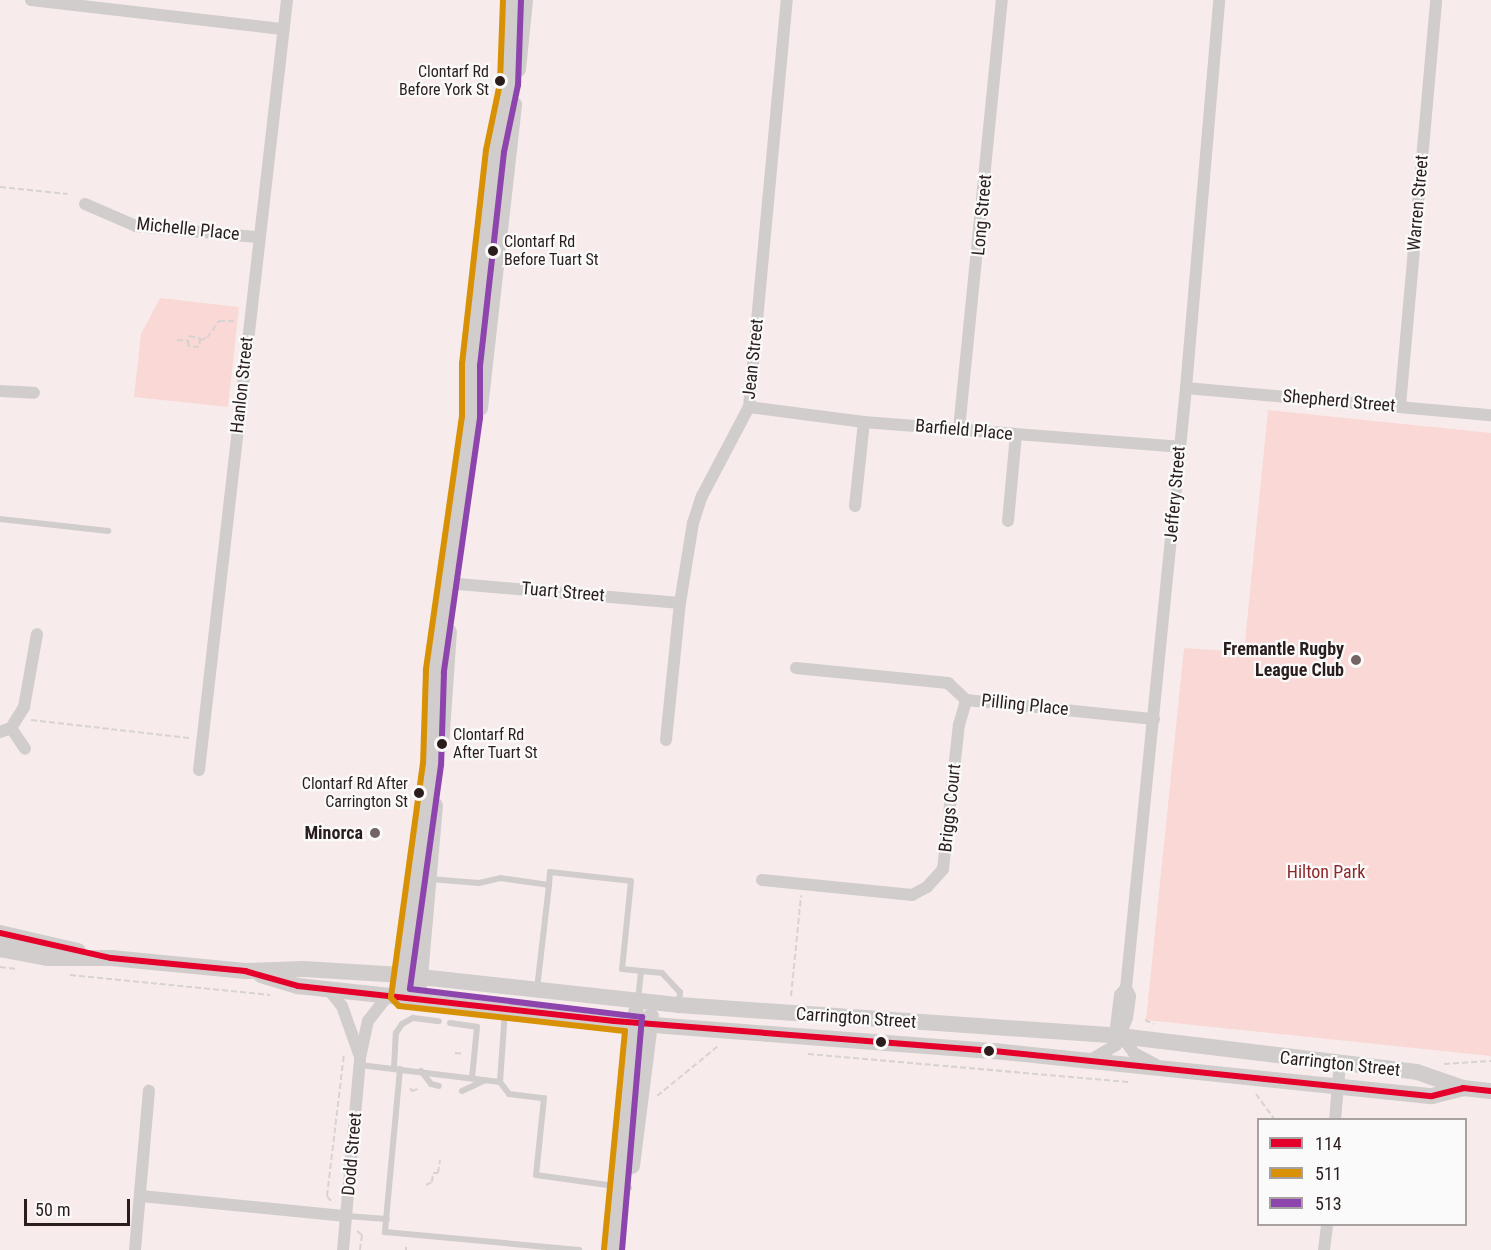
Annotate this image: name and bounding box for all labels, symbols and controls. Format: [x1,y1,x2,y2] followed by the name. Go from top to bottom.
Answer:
[399,62,489,100] place label: Clontarf Rd Before York St
[494,75,506,87] marker: Clontarf Rd Before York St
[1403,154,1433,252] street label: Warren Street
[968,173,996,257] street label: Long Street
[135,213,241,245] street label: Michelle Place
[504,232,599,270] place label: Clontarf Rd Before Tuart St
[487,245,499,257] marker: Clontarf Rd Before Tuart St
[738,318,768,400] street label: Jean Street
[226,336,258,434] street label: Hanlon Street
[1282,385,1396,417] street label: Shepherd Street
[914,415,1014,445] street label: Barfield Place
[1160,445,1190,543] street label: Jeffery Street
[521,578,605,606] street label: Tuart Street
[1223,639,1344,682] place label: Fremantle Rugby League Club
[1349,653,1363,667] marker: Fremantle Rugby League Club
[980,690,1070,720] street label: Pilling Place
[453,725,538,763] place label: Clontarf Rd After Tuart St
[436,738,448,750] marker: Clontarf Rd After Tuart St
[935,763,965,853] street label: Briggs Court
[302,774,408,812] place label: Clontarf Rd After Carrington St
[413,787,425,799] marker: Clontarf Rd After Carrington St
[304,822,363,844] place label: Minorca
[368,826,382,840] marker: Minorca
[1287,861,1365,883] park label: Hilton Park
[795,1003,917,1033] street label: Carrington Street
[875,1036,887,1048] unlabelled marker
[983,1045,995,1057] unlabelled marker
[1279,1047,1401,1081] street label: Carrington Street
[338,1111,366,1197] street label: Dodd Street
[1257,1118,1467,1226] legend
[1315,1133,1342,1154] text: 114
[1315,1163,1342,1184] text: 511
[27,1187,134,1225] scale bar
[1315,1193,1342,1214] text: 513
[35,1199,70,1220] text: 50 m

